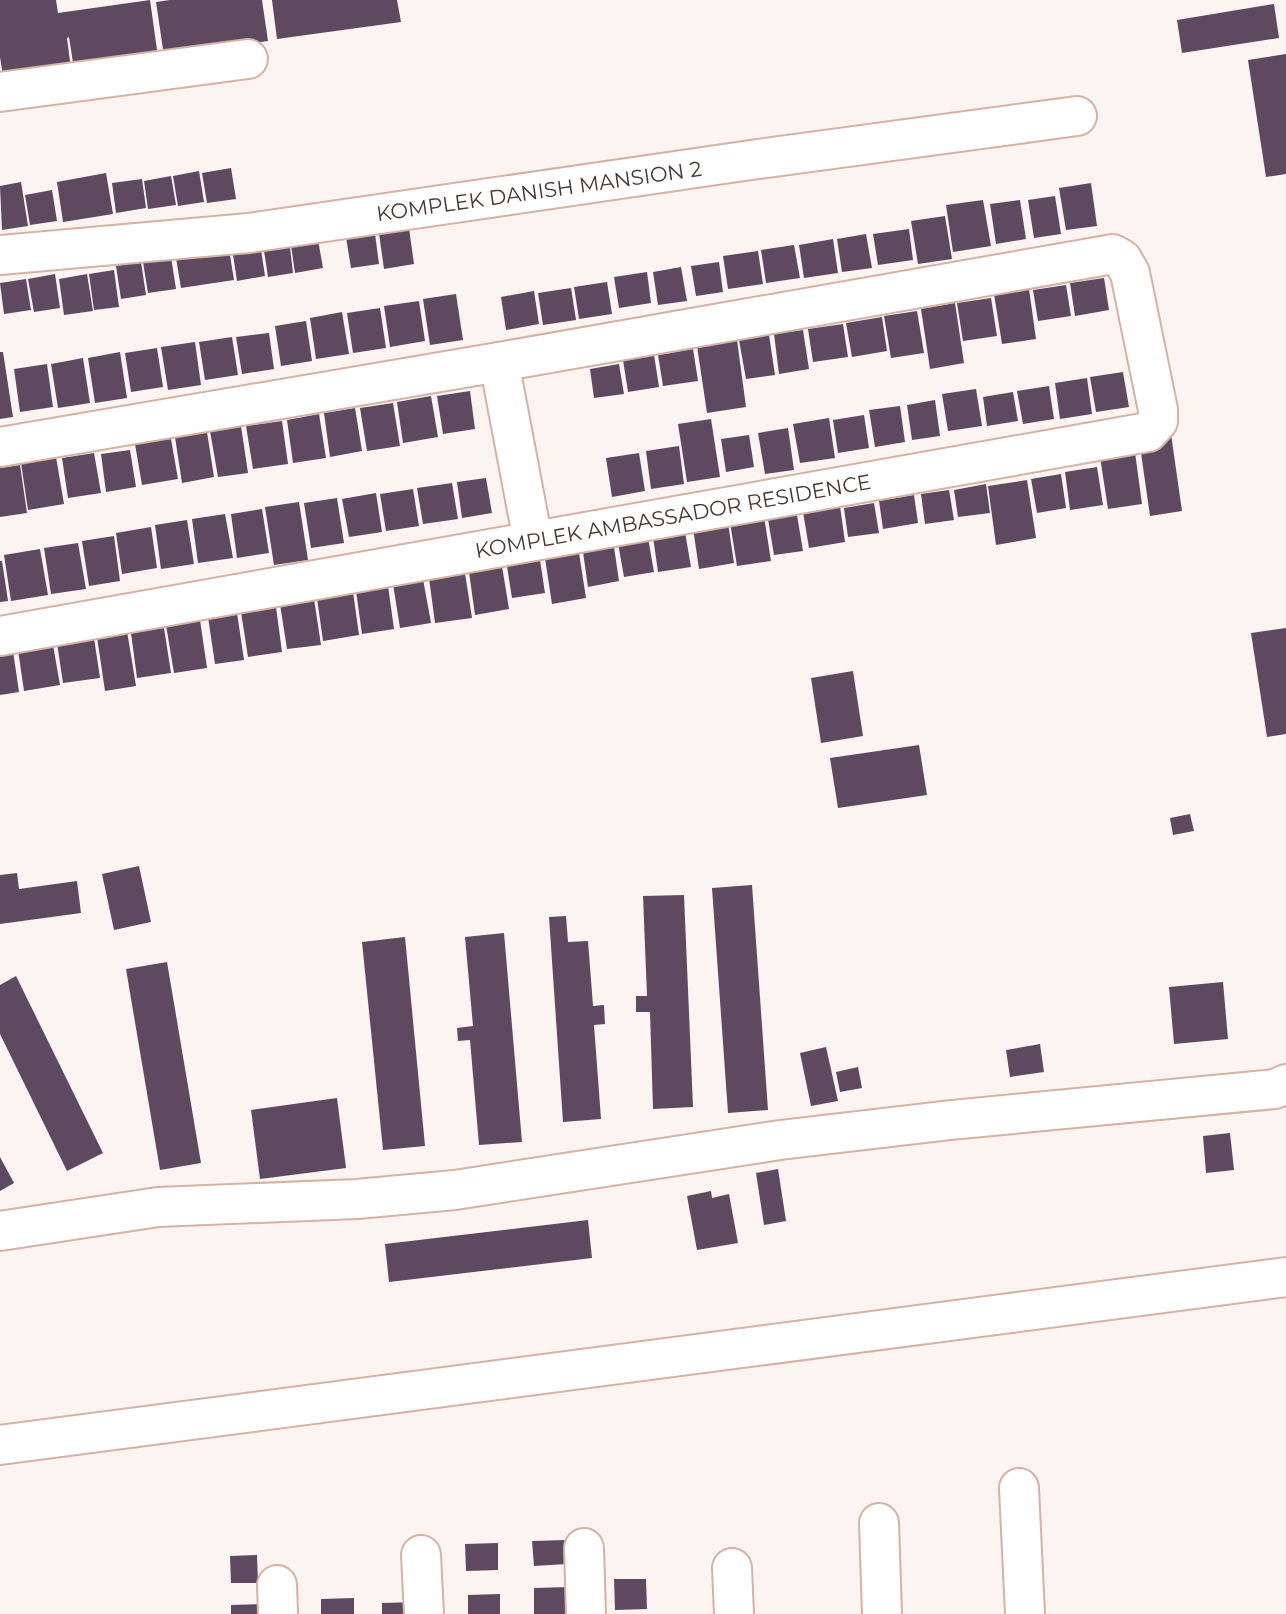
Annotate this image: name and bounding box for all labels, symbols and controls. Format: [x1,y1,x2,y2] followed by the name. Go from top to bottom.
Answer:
[375,156,703,226] street label: KOMPLEK DANISH MANSION 2
[473,469,873,563] street label: KOMPLEK AMBASSADOR RESIDENCE

